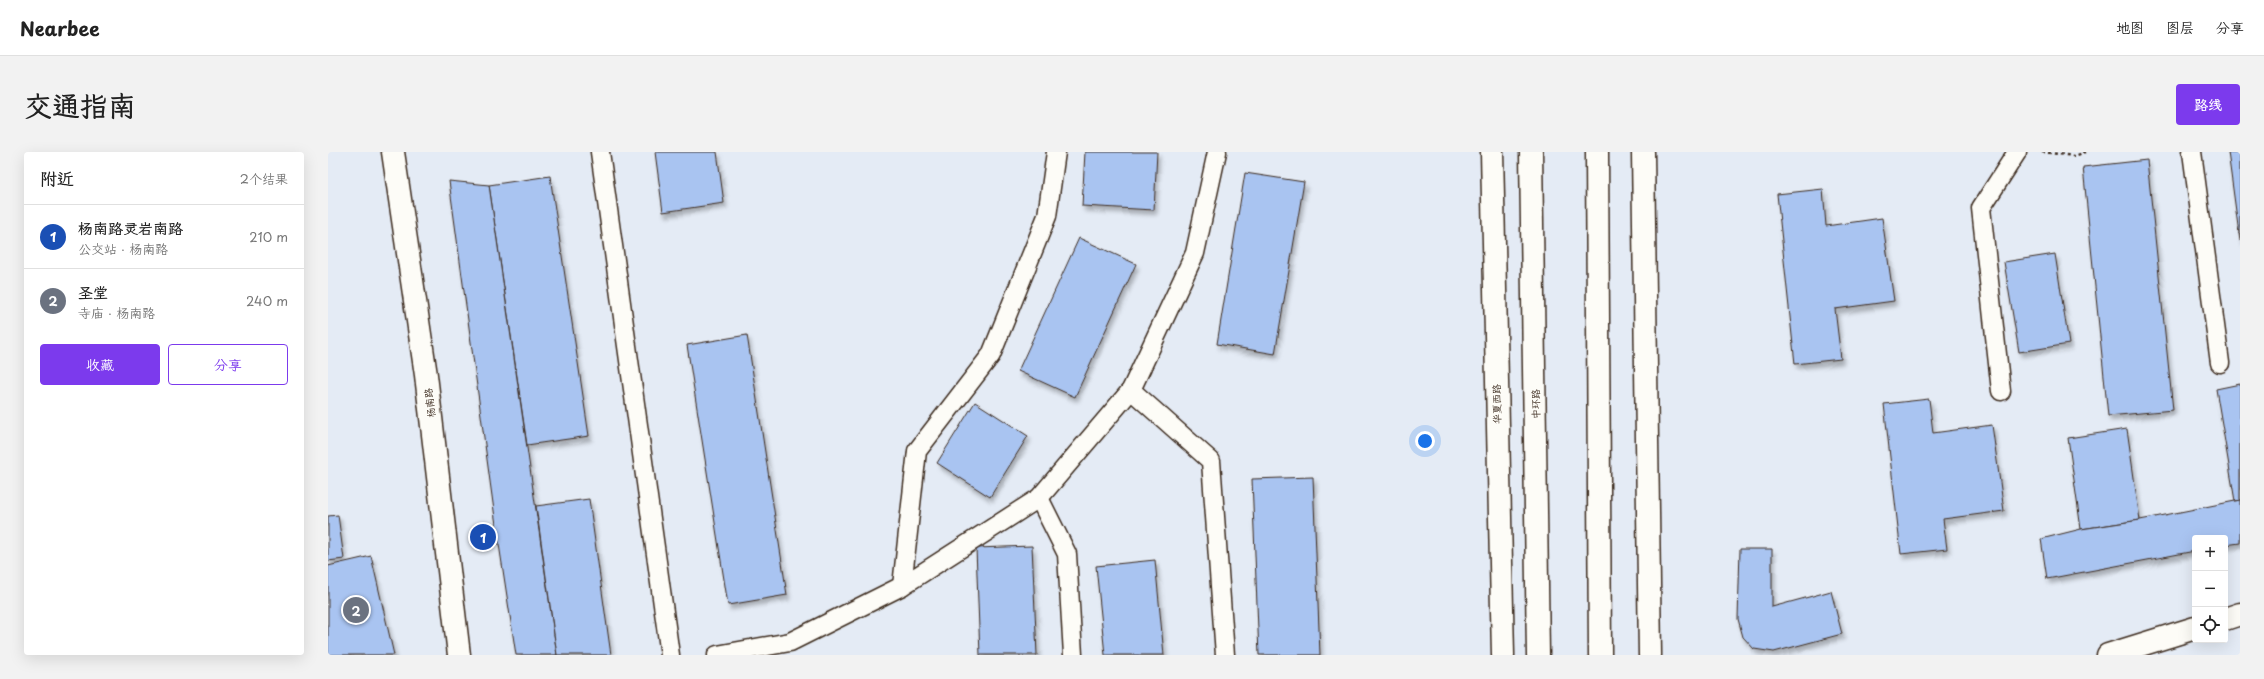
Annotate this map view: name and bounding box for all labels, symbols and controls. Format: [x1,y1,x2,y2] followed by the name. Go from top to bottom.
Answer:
[20,14,100,42] text: Nearbee
[2116,17,2144,38] text: 地图
[2166,17,2194,38] text: 图层
[2216,17,2244,38] text: 分享
[24,83,136,126] text: 交通指南
[2176,84,2240,125] button: 路线
[40,165,74,191] text: 附近
[240,169,288,188] text: 2个结果
[78,216,183,239] text: 杨南路灵岩南路
[50,227,56,246] text: 1
[249,227,288,246] text: 210 m
[78,239,168,258] text: 公交站 · 杨南路
[78,280,108,303] text: 圣堂
[48,291,58,310] text: 2
[246,291,288,310] text: 240 m
[78,303,155,322] text: 寺庙 · 杨南路
[40,344,160,385] button: 收藏
[168,344,288,385] button: 分享
[1488,384,1504,424] street label: 华夏西路
[420,387,438,419] street label: 杨南路
[1527,389,1543,419] street label: 中环路
[1415,431,1435,451] your location
[470,522,496,552] pin: 1
[2192,535,2228,643] map controls
[2192,535,2228,571] button: +
[2192,571,2228,607] button: −
[343,595,369,625] pin: 2
[2192,607,2228,643] button: locate

